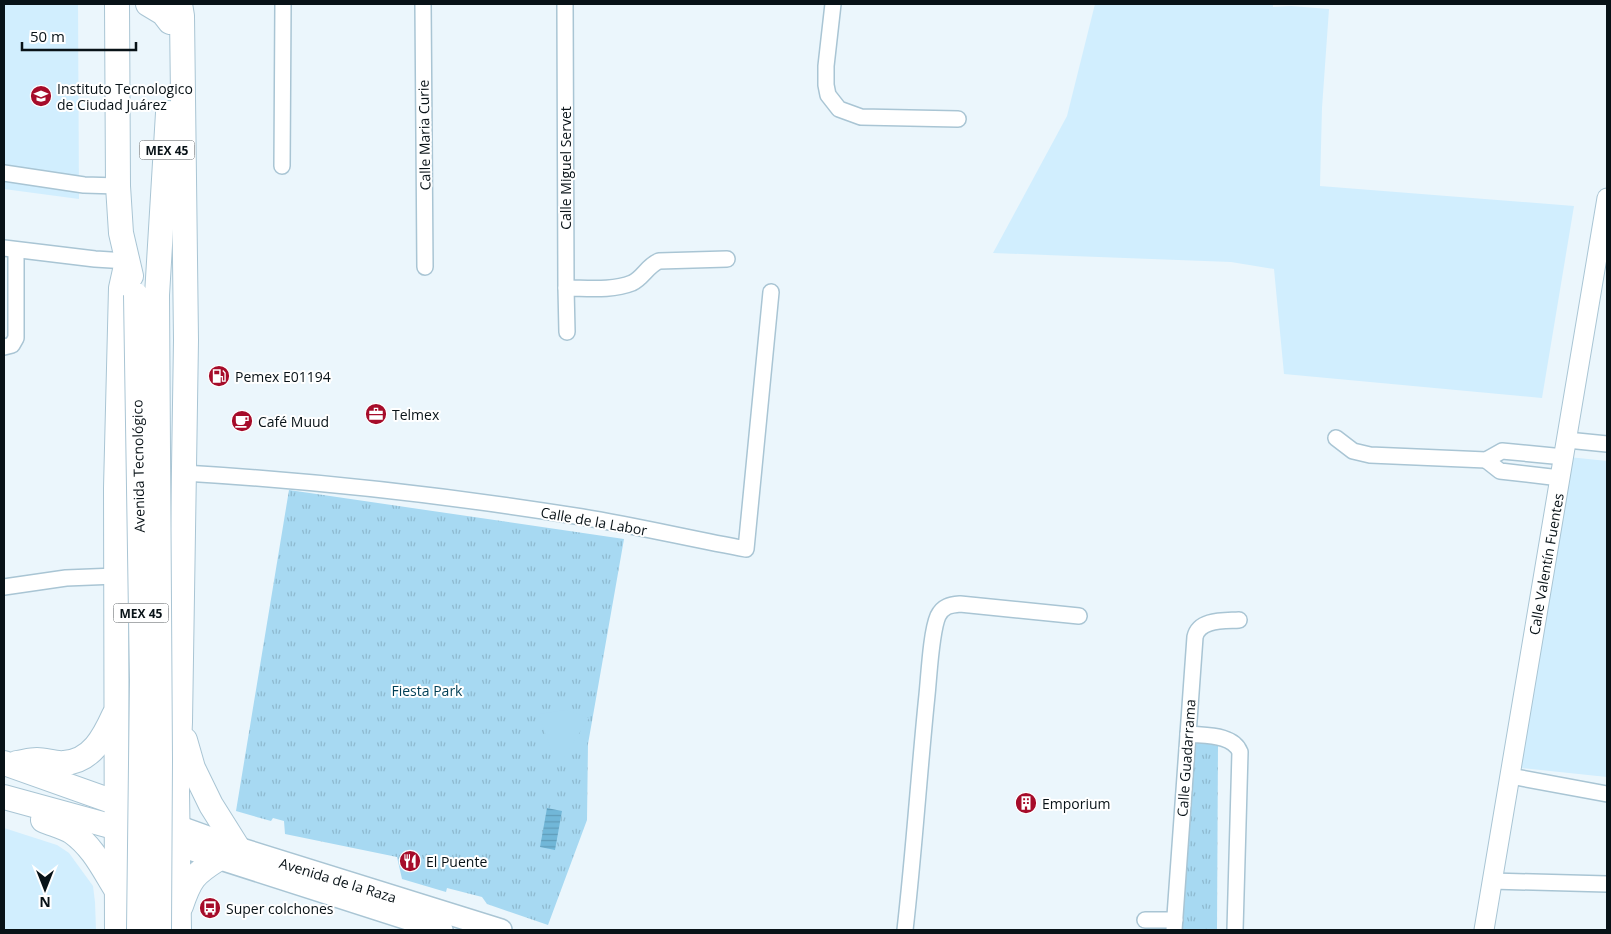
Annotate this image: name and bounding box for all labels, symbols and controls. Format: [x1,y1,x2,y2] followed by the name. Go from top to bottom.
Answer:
[22,20,136,52] scale bar
[30,26,65,46] text: 50 m
[57,79,193,114] place label: Instituto Tecnologico de Ciudad Juárez
[414,79,434,191] street label: Calle Maria Curie
[29,84,53,108] school or university icon: Instituto Tecnologico de Ciudad Juárez
[556,106,575,230] street label: Calle Miguel Servet
[140,140,194,160] road number: MEX 45
[207,364,231,388] fuel station icon: Pemex E01194
[235,367,331,386] place label: Pemex E01194
[127,399,149,533] street label: Avenida Tecnológico
[364,402,388,426] office icon: Telmex
[392,405,440,424] place label: Telmex
[230,409,254,433] cafe icon: Café Muud
[258,412,329,431] place label: Café Muud
[1524,491,1568,636] street label: Calle Valentín Fuentes
[539,502,649,540] street label: Calle de la Labor
[114,604,168,622] road number: MEX 45
[392,681,463,700] park label: Fiesta Park
[1172,698,1200,818] street label: Calle Guadarrama
[1014,791,1038,815] building icon: Emporium
[1042,794,1111,813] place label: Emporium
[398,849,422,873] restaurant icon: El Puente
[426,852,487,871] place label: El Puente
[277,853,399,907] street label: Avenida de la Raza
[20,864,70,914] north arrow
[39,893,51,912] text: N
[198,896,222,920] bus stop icon: Super colchones
[226,899,334,918] place label: Super colchones

